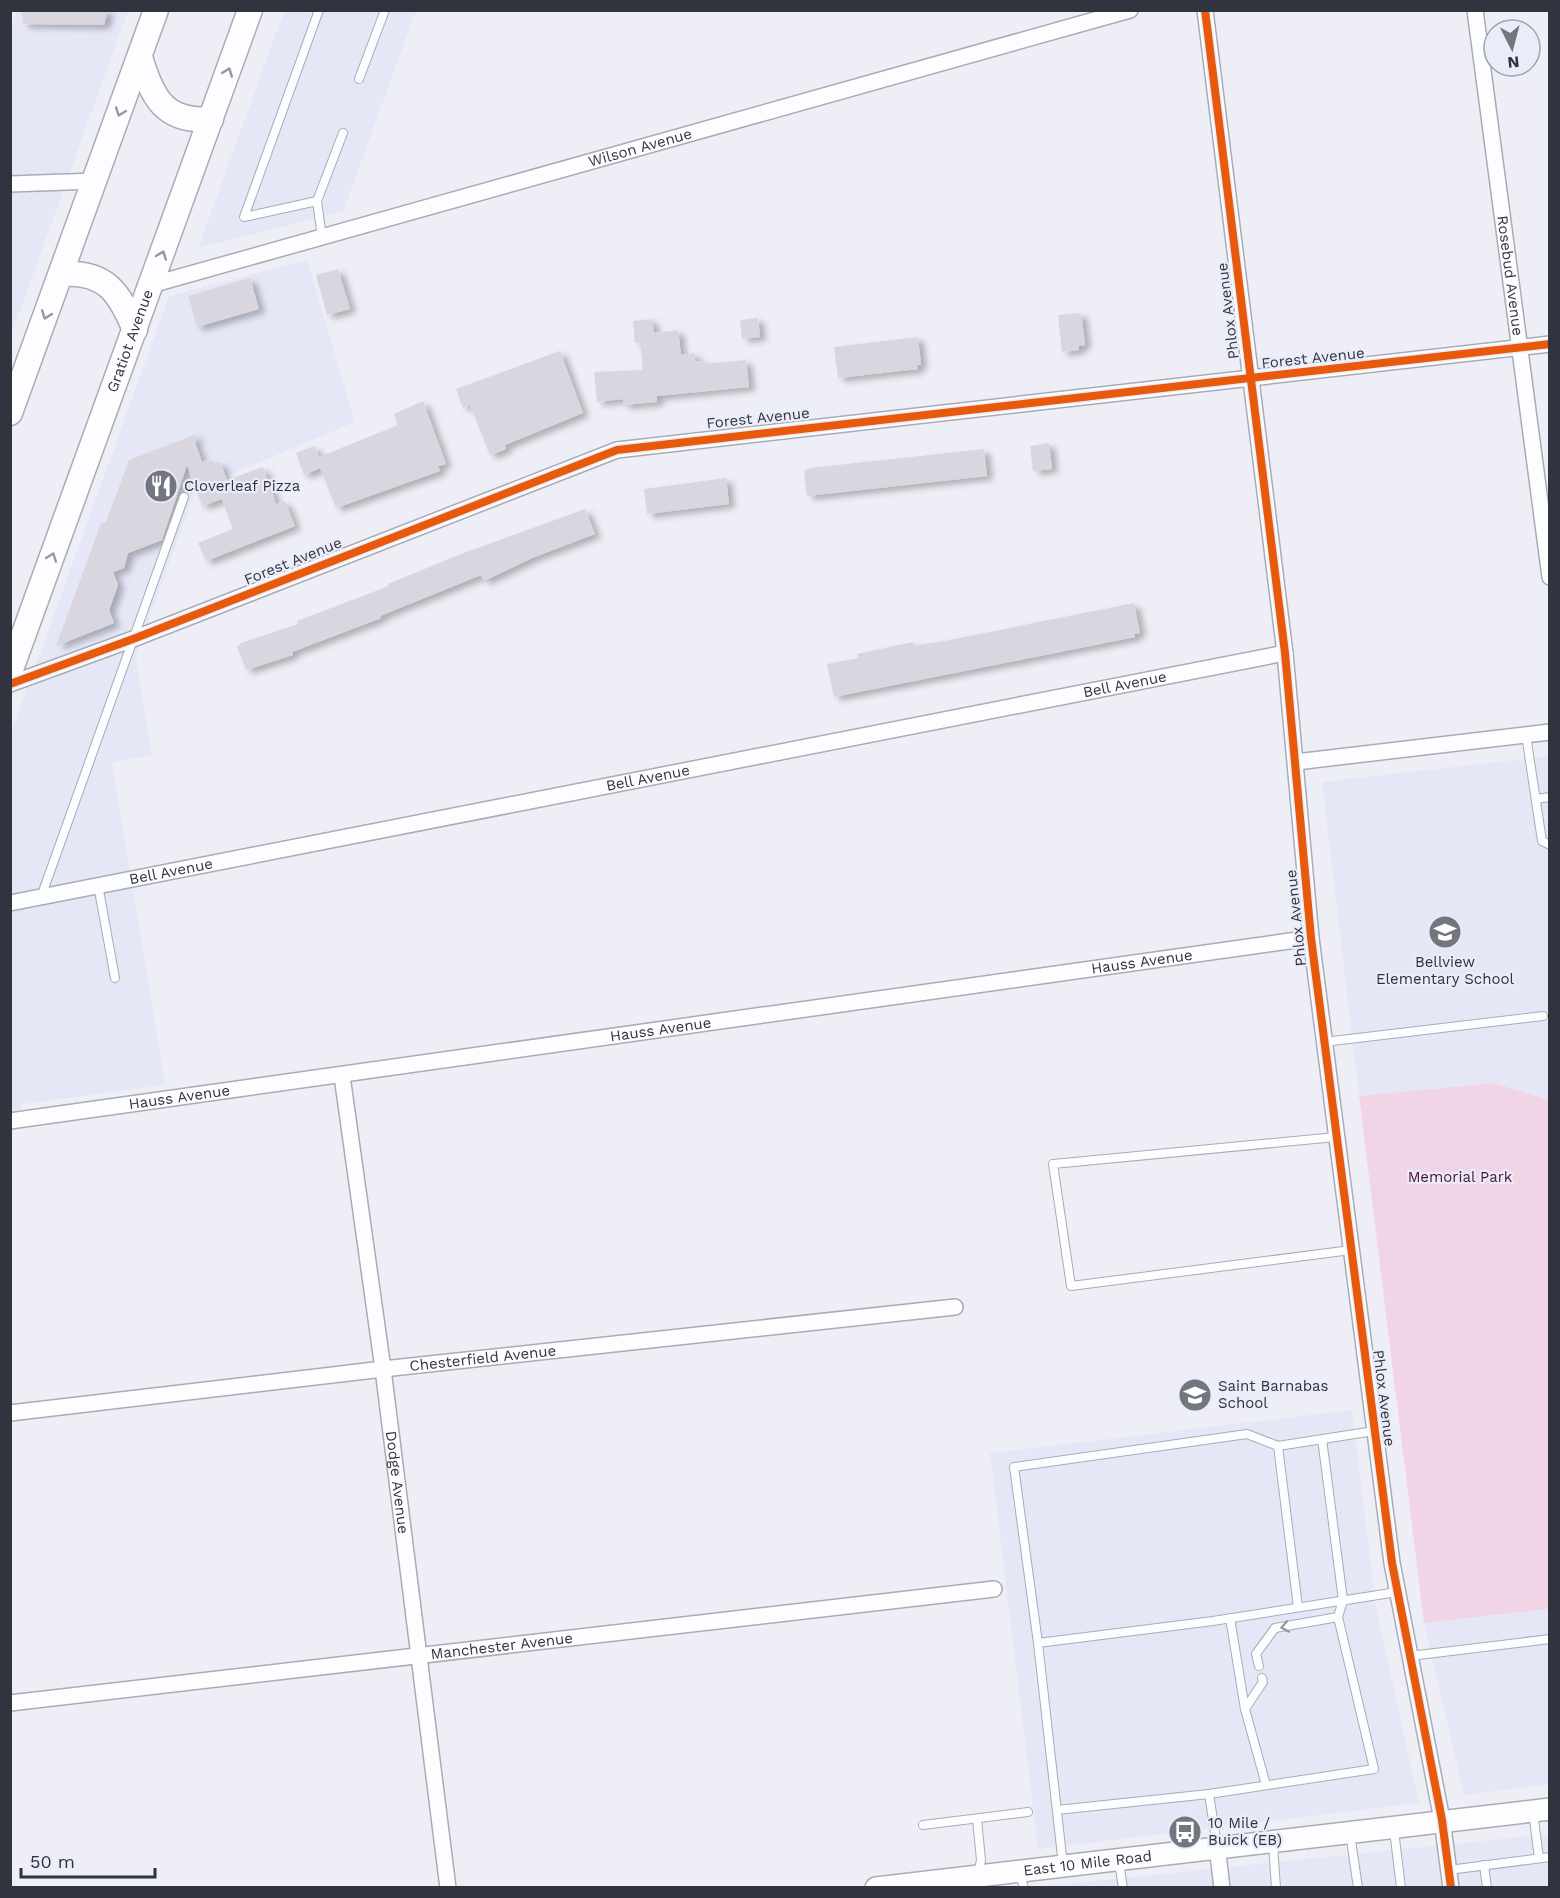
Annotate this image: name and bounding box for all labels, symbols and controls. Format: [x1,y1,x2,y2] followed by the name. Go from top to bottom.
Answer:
[1482,18,1542,78] north arrow
[1507,52,1520,72] text: N
[220,67,233,78] one-way arrow
[114,106,127,117] one-way arrow
[586,125,694,171] street label: Wilson Avenue
[1493,215,1527,337] street label: Rosebud Avenue
[154,250,167,261] one-way arrow
[1213,262,1243,360] street label: Phlox Avenue
[103,287,157,395] street label: Gratiot Avenue
[41,309,53,320] one-way arrow
[1261,344,1365,372] street label: Forest Avenue
[706,404,810,432] street label: Forest Avenue
[143,468,179,504] restaurant icon: Cloverleaf Pizza
[184,477,301,495] place label: Cloverleaf Pizza
[242,533,344,589] street label: Forest Avenue
[45,553,58,563] one-way arrow
[1081,667,1168,701] street label: Bell Avenue
[605,761,691,795] street label: Bell Avenue
[128,854,214,888] street label: Bell Avenue
[1282,869,1310,967] street label: Phlox Avenue
[1427,914,1463,950] school or university icon: Bellview Elementary School
[1090,946,1194,978] street label: Hauss Avenue
[1376,953,1515,988] place label: Bellview Elementary School
[609,1013,712,1046] street label: Hauss Avenue
[128,1081,231,1113] street label: Hauss Avenue
[1408,1168,1513,1186] park label: Memorial Park
[409,1341,557,1375] street label: Chesterfield Avenue
[1369,1349,1399,1447] street label: Phlox Avenue
[1177,1377,1213,1413] school or university icon: Saint Barnabas School
[1218,1377,1329,1412] place label: Saint Barnabas School
[382,1430,413,1535] street label: Dodge Avenue
[1280,1620,1290,1633] one-way arrow
[430,1629,574,1663] street label: Manchester Avenue
[1167,1814,1203,1850] bus stop icon: 10 Mile / Buick (EB)
[1208,1814,1282,1849] place label: 10 Mile / Buick (EB)
[21,1841,154,1879] scale bar
[1022,1847,1153,1880] street label: East 10 Mile Road
[30,1851,75,1872] text: 50 m

